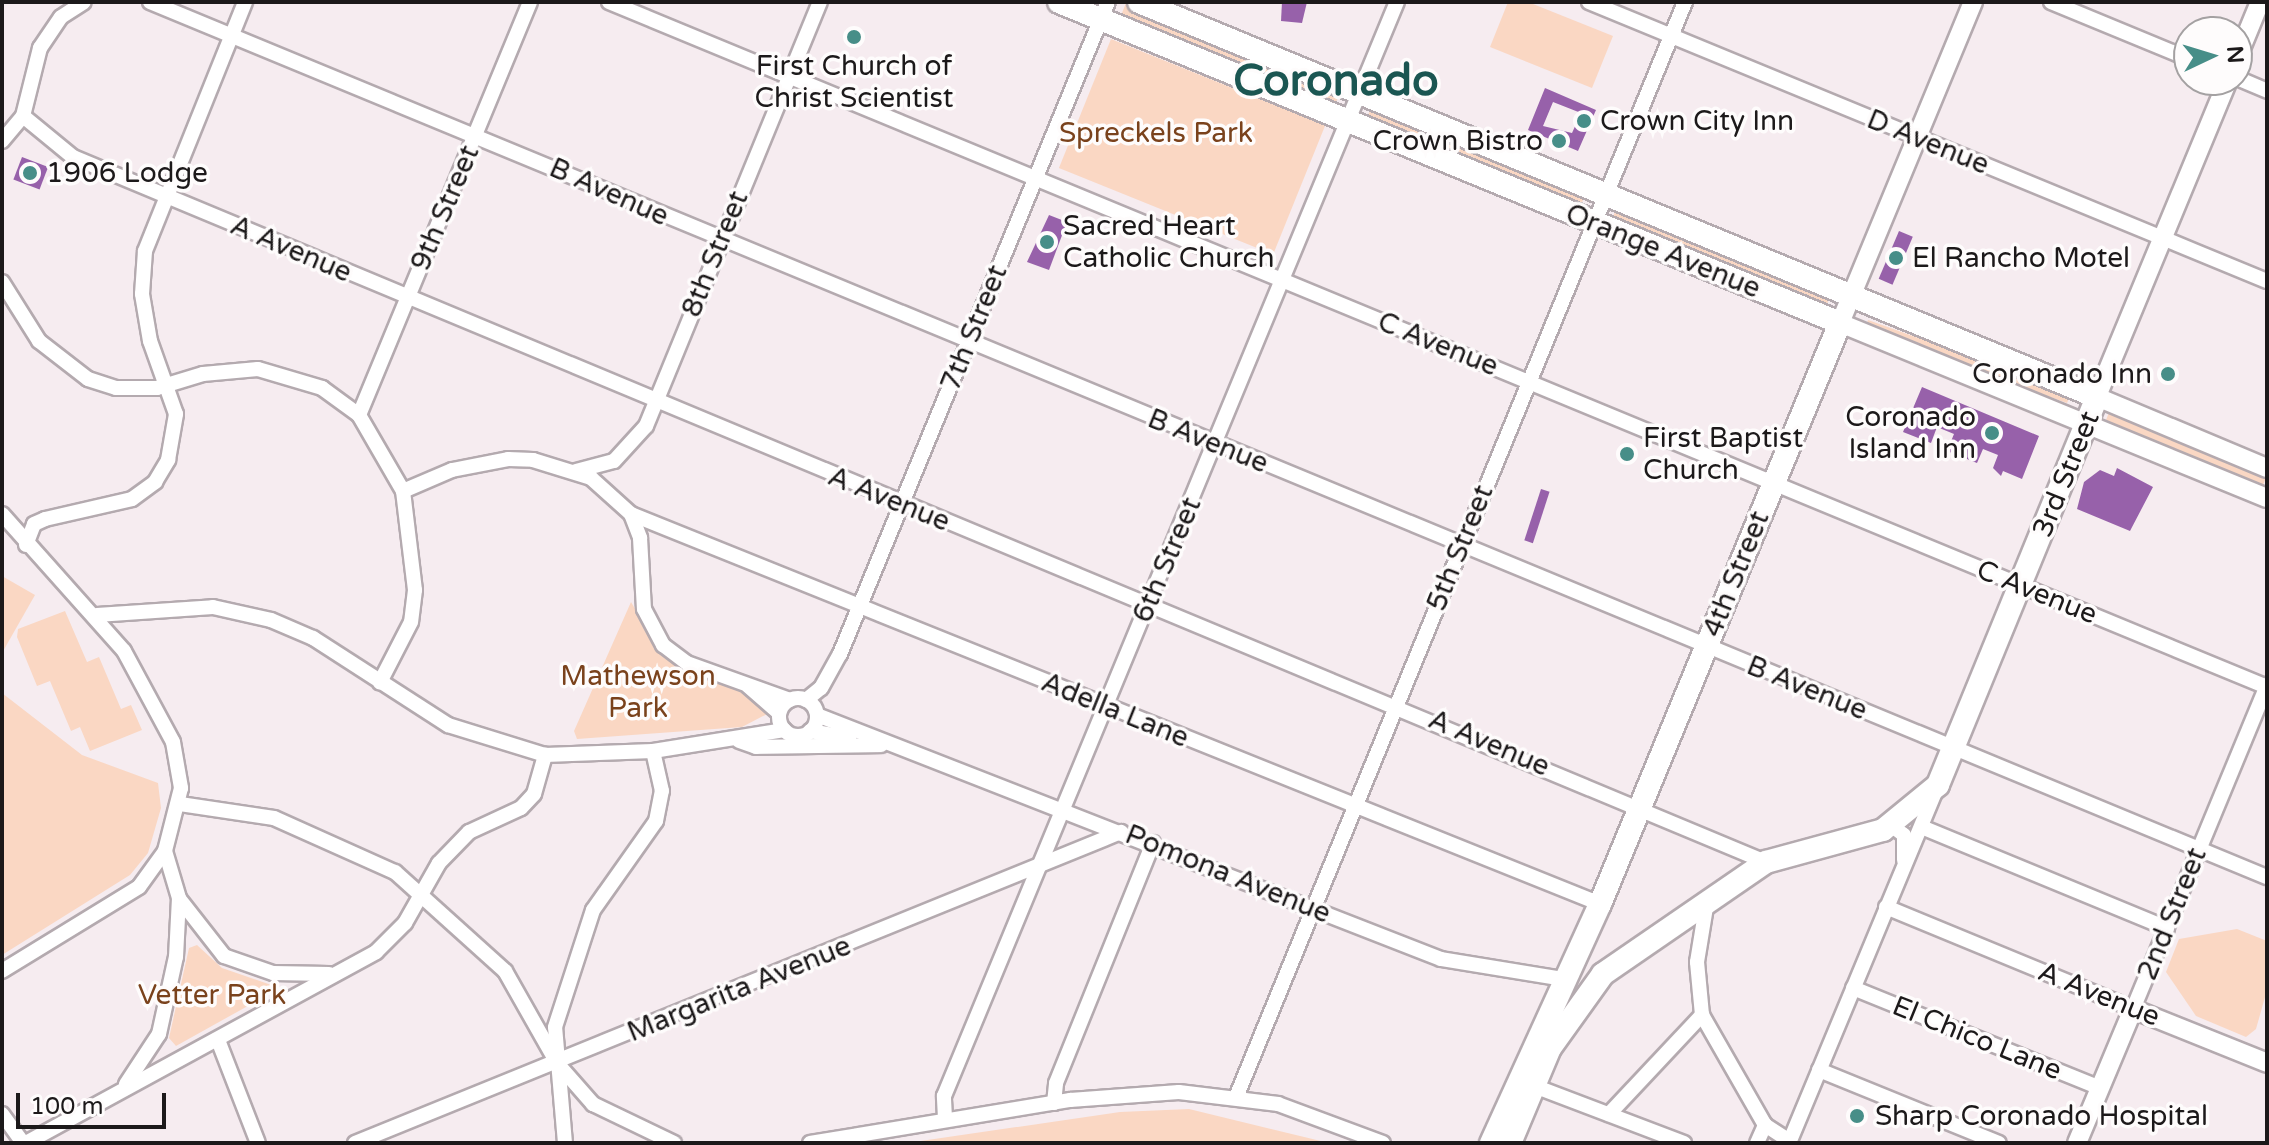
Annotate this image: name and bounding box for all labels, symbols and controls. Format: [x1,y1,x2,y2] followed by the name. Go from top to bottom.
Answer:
[2173,16,2253,96] north arrow
[845,28,863,46] marker: First Church of Christ Scientist
[2221,45,2249,64] text: N
[755,49,953,115] place label: First Church of Christ Scientist
[1233,56,1439,108] district label: Coronado
[1862,102,1994,182] street label: D Avenue
[1600,104,1794,138] place label: Crown City Inn
[1575,112,1593,130] marker: Crown City Inn
[1059,116,1253,150] park label: Spreckels Park
[1373,124,1543,158] place label: Crown Bistro
[1550,132,1568,150] marker: Crown Bistro
[404,140,486,276] street label: 9th Street
[544,151,674,233] street label: B Avenue
[46,156,208,190] place label: 1906 Lodge
[21,164,39,182] marker: 1906 Lodge
[675,186,755,322] street label: 8th Street
[1561,197,1765,305] street label: Orange Avenue
[225,208,357,290] street label: A Avenue
[1063,209,1275,275] place label: Sacred Heart Catholic Church
[1038,233,1056,251] marker: Sacred Heart Catholic Church
[1912,241,2130,275] place label: El Rancho Motel
[1887,249,1905,267] marker: El Rancho Motel
[934,260,1014,396] street label: 7th Street
[1373,305,1503,383] street label: C Avenue
[1972,357,2152,391] place label: Coronado Inn
[2159,365,2177,383] marker: Coronado Inn
[1845,400,1976,466] place label: Coronado Island Inn
[1143,402,1273,480] street label: B Avenue
[2026,406,2106,542] street label: 3rd Street
[1643,421,1803,487] place label: First Baptist Church
[1983,424,2001,442] marker: Coronado Island Inn
[1618,445,1636,463] marker: First Baptist Church
[823,459,955,539] street label: A Avenue
[1420,480,1500,616] street label: 5th Street
[1126,492,1208,628] street label: 6th Street
[1696,506,1776,642] street label: 4th Street
[1972,553,2102,631] street label: C Avenue
[1742,649,1872,727] street label: B Avenue
[560,659,716,725] park label: Mathewson Park
[1036,665,1194,755] street label: Adella Lane
[1423,702,1555,784] street label: A Avenue
[1120,818,1336,930] street label: Pomona Avenue
[2130,843,2214,985] street label: 2nd Street
[622,929,856,1049] street label: Margarita Avenue
[2033,954,2165,1034] street label: A Avenue
[138,978,286,1012] park label: Vetter Park
[1888,989,2066,1087] street label: El Chico Lane
[20,1077,170,1127] scale bar
[30,1092,104,1121] text: 100 m
[1875,1099,2208,1133] place label: Sharp Coronado Hospital
[1846,1105,1868,1127] marker: Sharp Coronado Hospital

